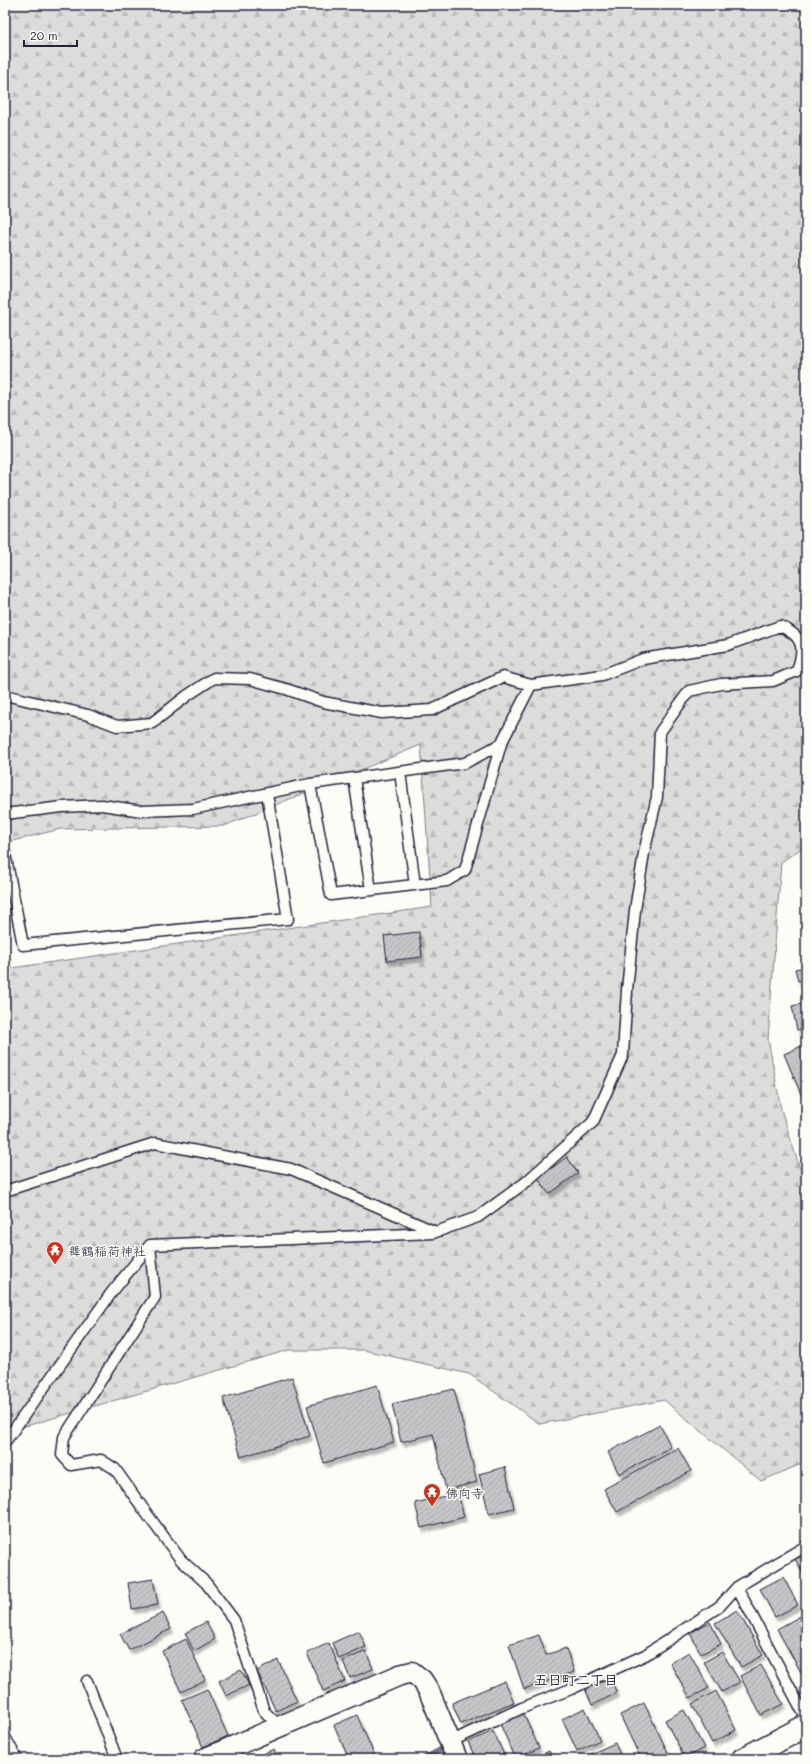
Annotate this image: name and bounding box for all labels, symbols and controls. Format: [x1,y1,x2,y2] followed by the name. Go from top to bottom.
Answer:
[24,22,77,48] scale bar
[30,27,58,43] text: 20 m
[45,1240,65,1265] temple icon: 舞鶴稲荷神社
[68,1242,146,1259] place label: 舞鶴稲荷神社
[422,1482,442,1507] temple icon: 佛向寺
[445,1484,484,1501] place label: 佛向寺
[534,1670,618,1689] district label: 五日町二丁目

